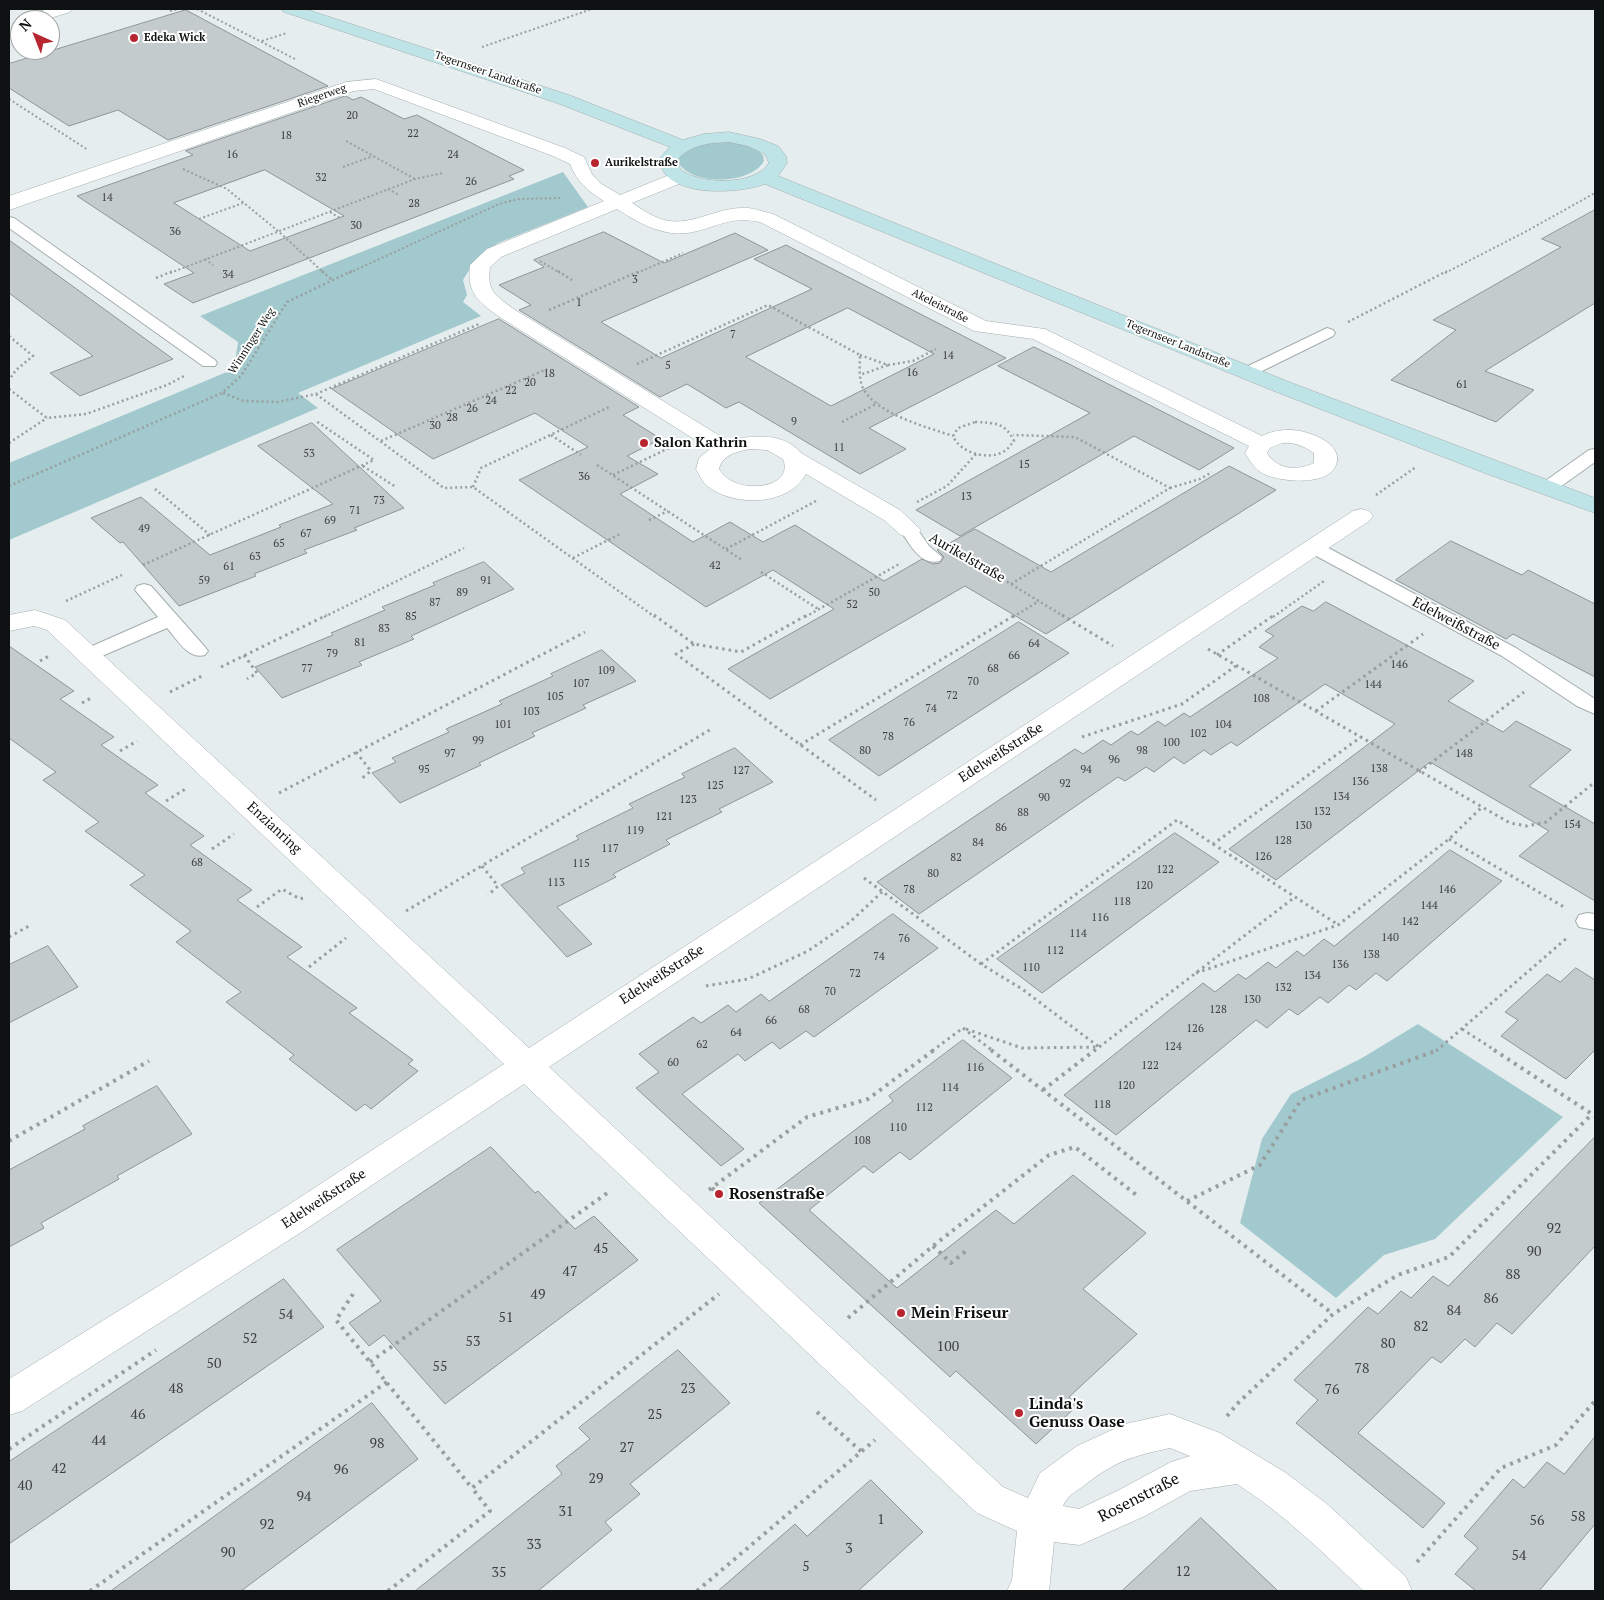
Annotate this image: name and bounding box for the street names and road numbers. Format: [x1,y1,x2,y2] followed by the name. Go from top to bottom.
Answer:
[433,49,543,97] street label: Tegernseer Landstraße
[296,82,348,110] street label: Riegerweg
[909,286,971,326] street label: Akeleistraße
[226,306,278,376] street label: Winninger Weg
[1124,317,1232,371] street label: Tegernseer Landstraße
[926,529,1008,587] street label: Aurikelstraße
[1409,594,1503,654] street label: Edelweißstraße
[956,720,1046,786] street label: Edelweißstraße
[243,799,305,857] street label: Enzianring
[617,942,707,1008] street label: Edelweißstraße
[279,1166,369,1232] street label: Edelweißstraße
[1095,1469,1183,1527] street label: Rosenstraße

